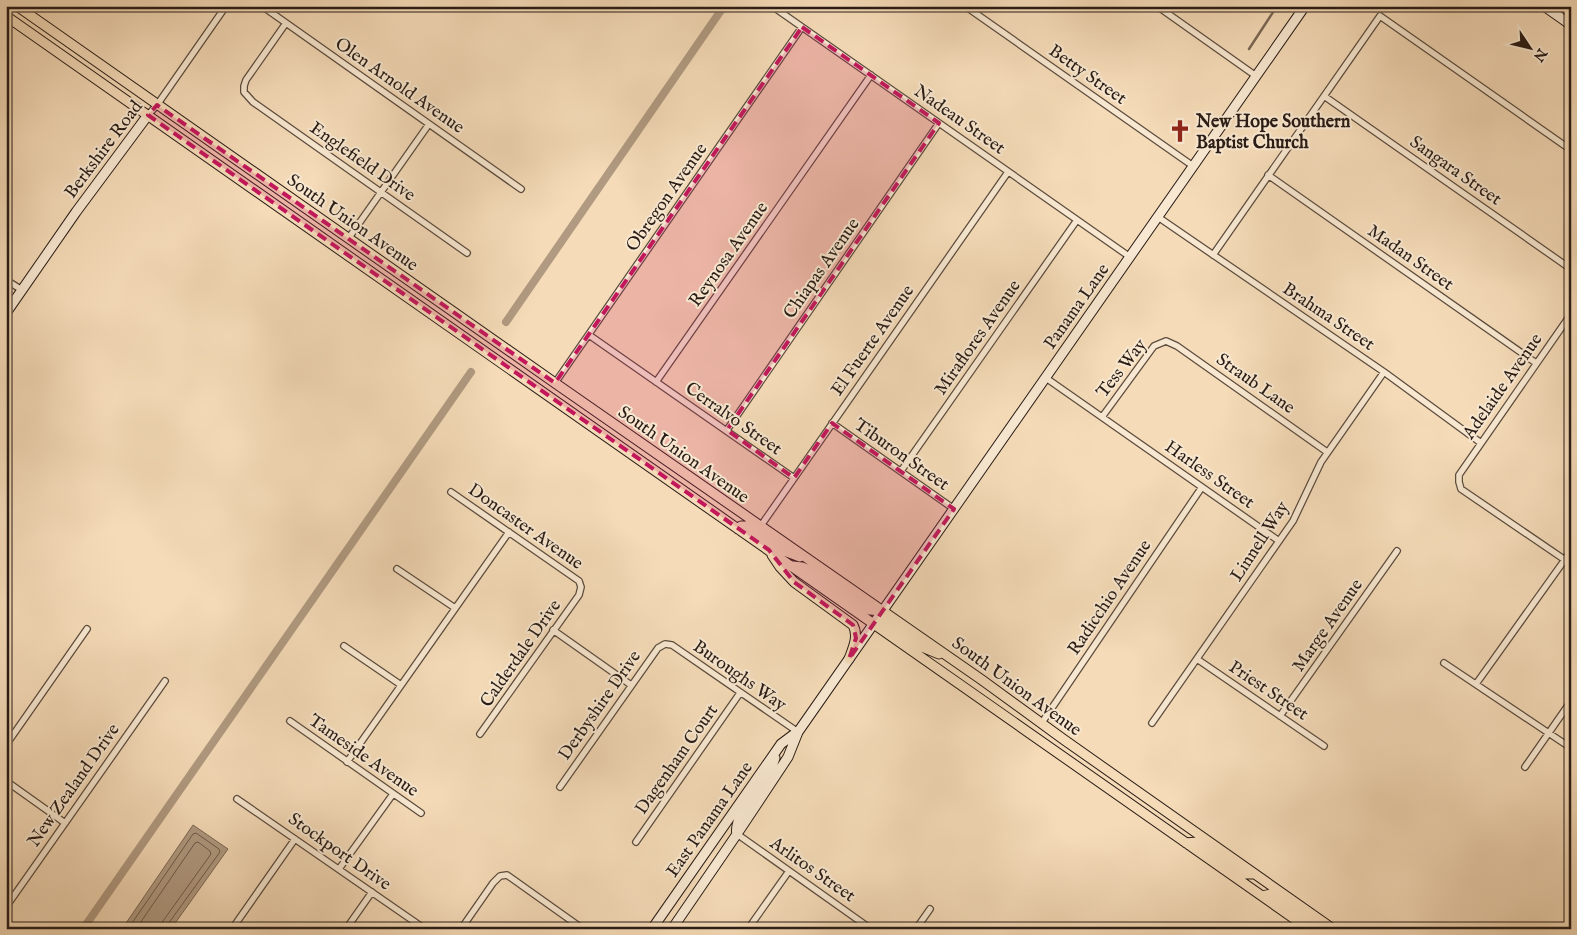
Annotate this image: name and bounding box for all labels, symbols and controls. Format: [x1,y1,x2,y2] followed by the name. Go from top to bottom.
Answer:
[1504,22,1554,72] north arrow
[330,33,468,140] street label: Olen Arnold Avenue
[1044,40,1131,110] street label: Betty Street
[1529,44,1551,65] text: N
[909,80,1009,160] street label: Nadeau Street
[60,96,149,203] street label: Berkshire Road
[1195,111,1351,155] place label: New Hope Southern Baptist Church
[305,117,420,207] street label: Englefield Drive
[1167,118,1193,144] church icon: New Hope Southern Baptist Church
[1405,131,1506,211] street label: Sangara Street
[621,139,713,257] street label: Obregon Avenue
[282,169,422,277] street label: South Union Avenue
[685,198,774,312] street label: Reynosa Avenue
[779,214,865,324] street label: Chiapas Avenue
[1362,220,1458,296] street label: Madan Street
[1039,260,1115,354] street label: Panama Lane
[930,276,1027,400] street label: Miraflores Avenue
[1278,278,1379,356] street label: Brahma Street
[826,281,920,401] street label: El Fuerte Avenue
[1458,329,1548,445] street label: Adelaide Avenue
[1092,335,1153,403] street label: Tess Way
[1211,349,1299,420] street label: Straub Lane
[680,377,786,461] street label: Cerralvo Street
[613,401,753,509] street label: South Union Avenue
[849,414,953,497] street label: Tiburon Street
[1160,436,1258,515] street label: Harless Street
[463,479,587,576] street label: Doncaster Avenue
[1226,497,1295,586] street label: Linnell Way
[1063,536,1157,660] street label: Radicchio Avenue
[1288,575,1369,677] street label: Marge Avenue
[476,596,567,712] street label: Calderdale Drive
[947,632,1086,742] street label: South Union Avenue
[688,636,790,717] street label: Buroughs Way
[554,646,647,765] street label: Derbyshire Drive
[1224,656,1312,726] street label: Priest Street
[631,700,724,820] street label: Dagenham Court
[304,710,423,803] street label: Tameside Avenue
[23,720,125,852] street label: New Zealand Drive
[662,757,759,882] street label: East Panama Lane
[283,808,395,896] street label: Stockport Drive
[764,832,859,908] street label: Arlitos Street

